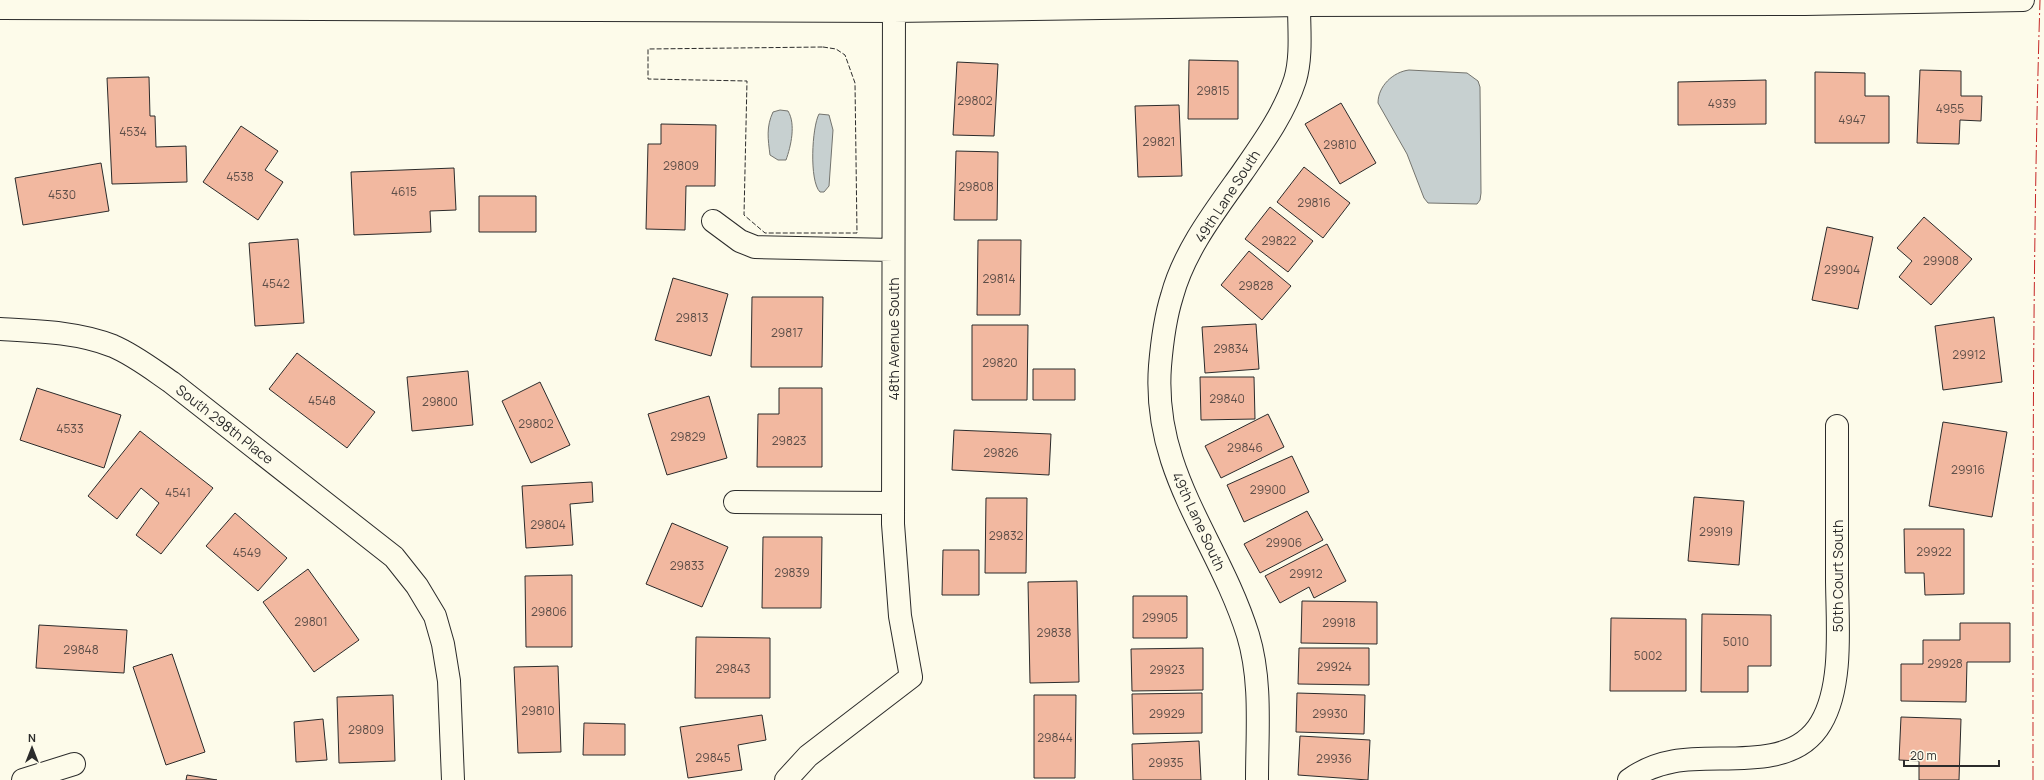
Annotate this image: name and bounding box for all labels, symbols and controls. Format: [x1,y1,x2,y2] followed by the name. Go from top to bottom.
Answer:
[1197,82,1229,99] house number: 29815
[957,92,993,109] house number: 29802
[1708,95,1736,112] house number: 4939
[1936,100,1964,117] house number: 4955
[1838,111,1866,128] house number: 4947
[119,123,147,140] house number: 4534
[1143,133,1175,150] house number: 29821
[1323,136,1357,153] house number: 29810
[1190,146,1264,246] street label: 49th Lane South
[663,157,699,174] house number: 29809
[226,168,254,185] house number: 4538
[958,178,994,195] house number: 29808
[391,183,417,200] house number: 4615
[48,186,76,203] house number: 4530
[1297,194,1331,211] house number: 29816
[1262,232,1297,249] house number: 29822
[1923,252,1959,269] house number: 29908
[1824,261,1860,278] house number: 29904
[982,270,1016,287] house number: 29814
[262,275,290,292] house number: 4542
[1238,277,1274,294] house number: 29828
[884,278,903,400] street label: 48th Avenue South
[676,309,708,326] house number: 29813
[771,324,803,341] house number: 29817
[1214,340,1248,357] house number: 29834
[1952,346,1986,363] house number: 29912
[982,354,1018,371] house number: 29820
[172,380,278,468] street label: South 298th Place
[1209,390,1245,407] house number: 29840
[308,392,336,409] house number: 4548
[422,393,458,410] house number: 29800
[518,415,554,432] house number: 29802
[56,420,84,437] house number: 4533
[670,428,706,445] house number: 29829
[772,432,806,449] house number: 29823
[1227,439,1263,456] house number: 29846
[983,444,1019,461] house number: 29826
[1951,461,1985,478] house number: 29916
[1168,469,1230,573] street label: 49th Lane South
[1250,481,1286,498] house number: 29900
[165,484,191,501] house number: 4541
[530,516,566,533] house number: 29804
[1828,520,1847,632] street label: 50th Court South
[1699,523,1733,540] house number: 29919
[989,527,1024,544] house number: 29832
[1266,534,1302,551] house number: 29906
[1916,543,1952,560] house number: 29922
[233,544,261,561] house number: 4549
[670,557,704,574] house number: 29833
[774,564,810,581] house number: 29839
[1289,565,1323,582] house number: 29912
[531,603,567,620] house number: 29806
[1142,609,1178,626] house number: 29905
[294,613,328,630] house number: 29801
[1322,614,1356,631] house number: 29918
[1037,624,1071,641] house number: 29838
[1723,633,1749,650] house number: 5010
[63,641,99,658] house number: 29848
[1634,647,1662,664] house number: 5002
[1927,655,1963,672] house number: 29928
[1316,658,1352,675] house number: 29924
[716,660,750,677] house number: 29843
[1149,661,1185,678] house number: 29923
[521,702,555,719] house number: 29810
[1149,705,1185,722] house number: 29929
[1312,705,1348,722] house number: 29930
[348,721,384,738] house number: 29809
[12,728,52,768] north arrow
[1037,729,1073,746] house number: 29844
[28,730,36,745] text: N
[1904,742,1999,768] scale bar
[1910,747,1937,764] text: 20 m
[695,749,731,766] house number: 29845
[1316,750,1352,767] house number: 29936
[1148,754,1184,771] house number: 29935

